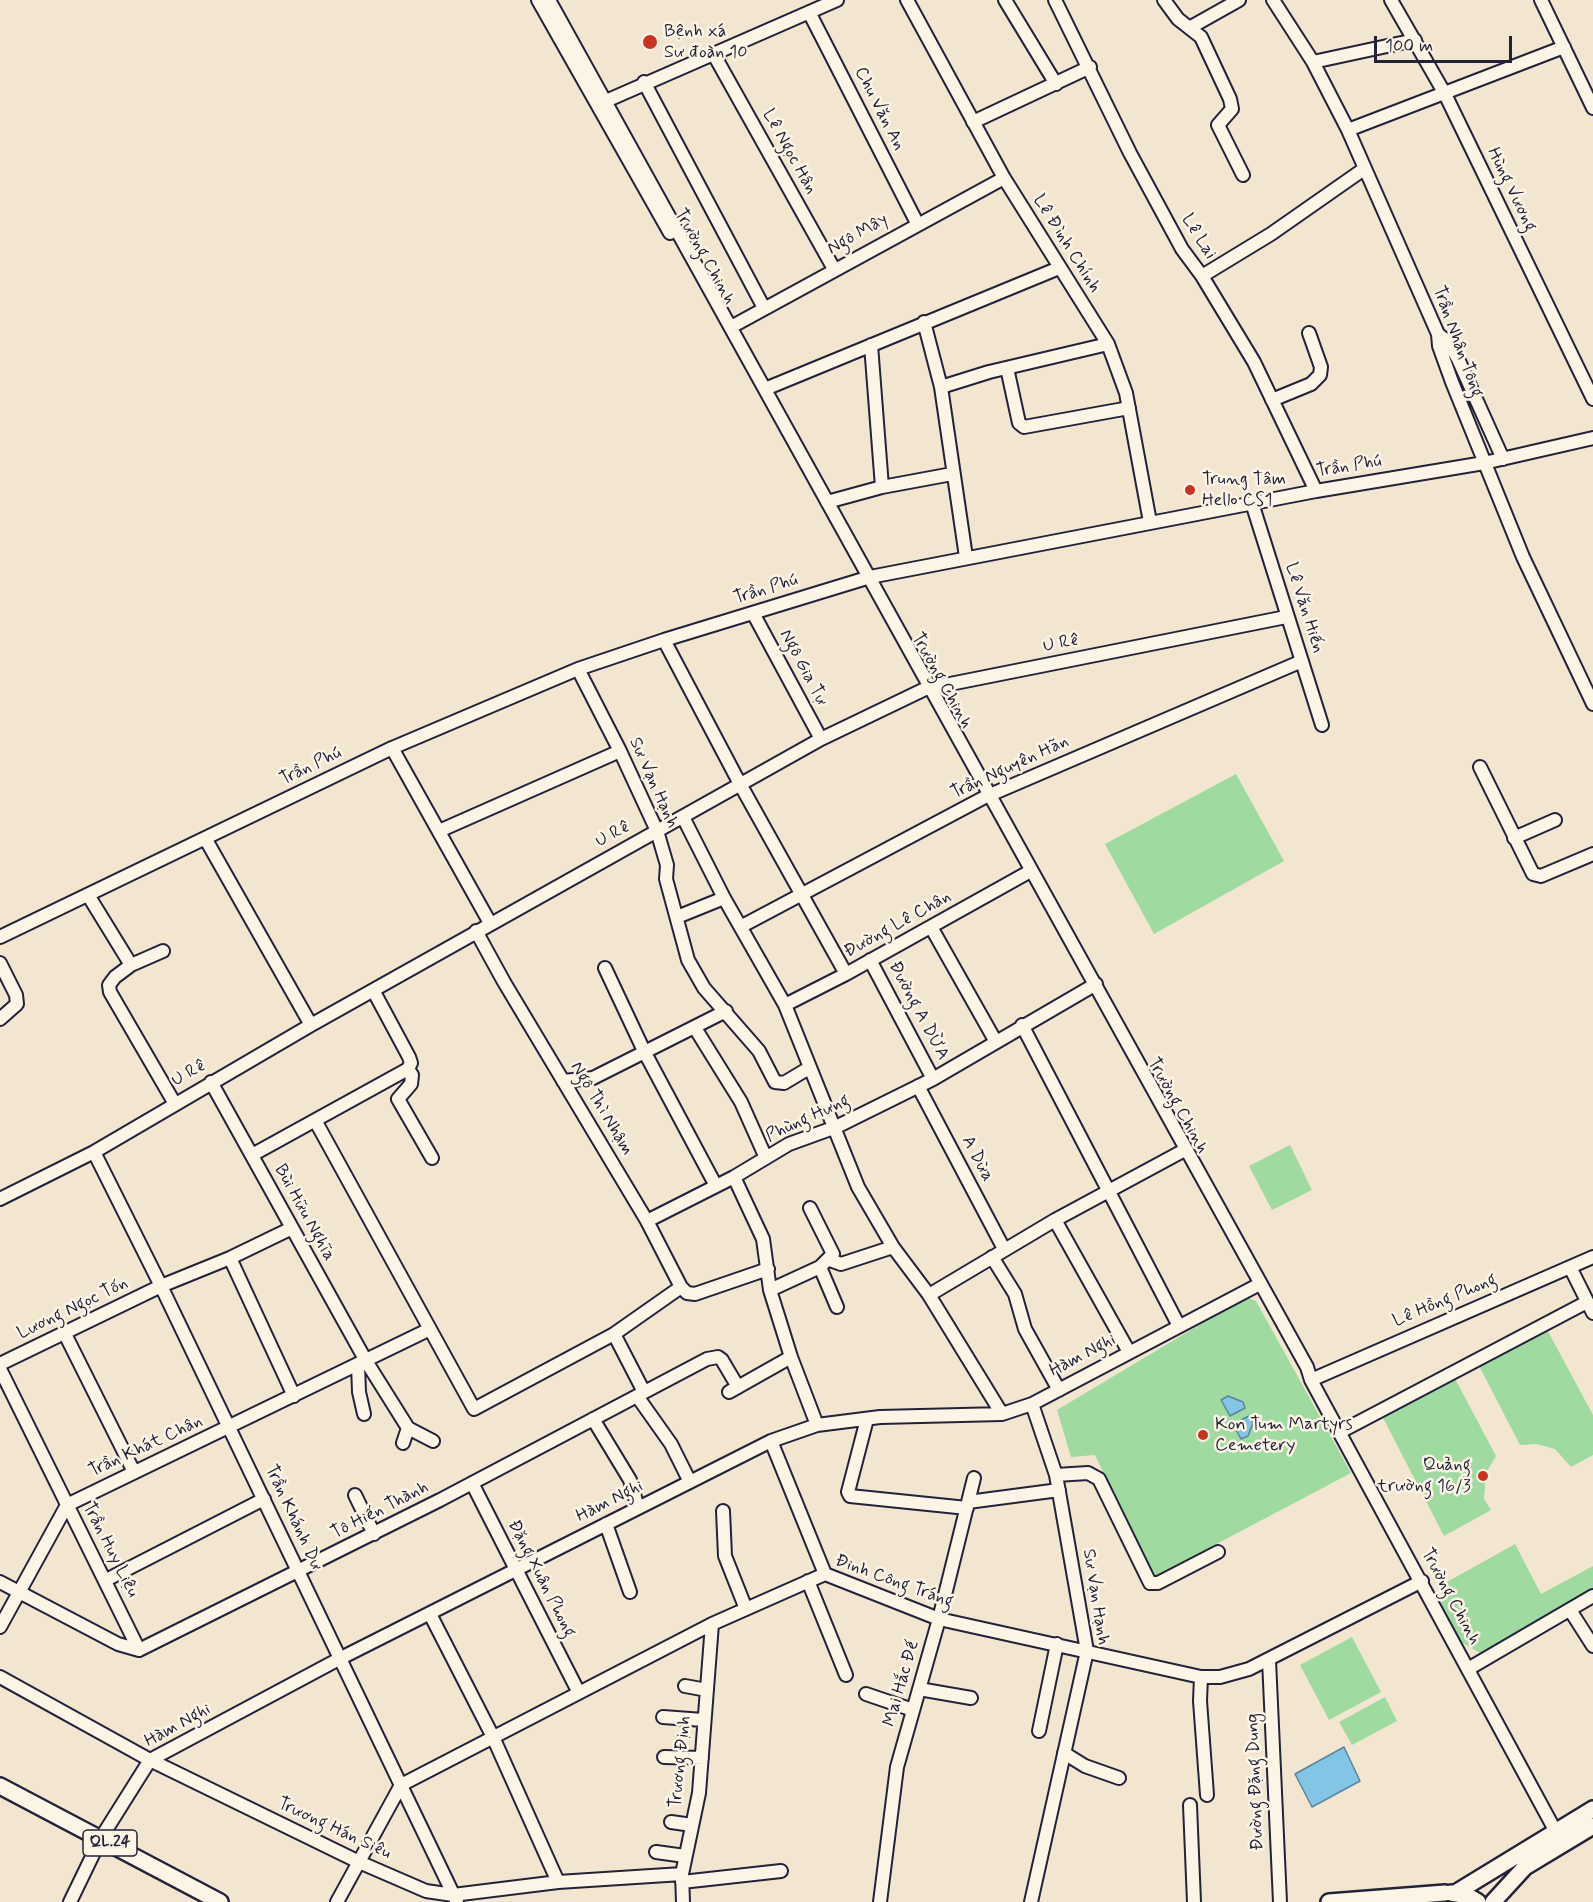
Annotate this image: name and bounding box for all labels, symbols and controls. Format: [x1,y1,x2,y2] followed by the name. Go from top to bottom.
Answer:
[664,21,748,63] place label: Bệnh xá Sư đoàn 10
[1377,24,1515,62] scale bar
[641,33,659,51] marker: Bệnh xá Sư đoàn 10
[1385,34,1433,58] text: 100 m
[849,64,909,154] street label: Chu Văn An
[757,106,821,198] street label: Lê Ngọc Hân
[1481,144,1541,236] street label: Hùng Vương
[1027,191,1105,297] street label: Lê Đình Chính
[669,205,739,309] street label: Trường Chinh
[824,210,892,260] street label: Ngô Mây
[1176,210,1220,264] street label: Lê Lai
[1427,283,1487,401] street label: Trần Nhân Tông
[1315,451,1383,483] street label: Trần Phú
[1202,469,1286,512] place label: Trung Tâm Hello CS1
[1183,483,1197,497] marker: Trung Tâm Hello CS1
[1279,560,1329,656] street label: Lê Văn Hiến
[731,570,801,610] street label: Trần Phú
[774,626,832,710] street label: Ngô Gia Tự
[906,629,976,733] street label: Trường Chinh
[1041,630,1081,658] street label: U Rê
[948,731,1072,805] street label: Trần Nguyên Hãn
[623,734,683,832] street label: Sư Vạn Hạnh
[277,743,345,791] street label: Trần Phú
[592,817,634,853] street label: U Rê
[841,887,955,963] street label: Đường Lê Chân
[883,958,953,1064] street label: Đường A DỪA
[1142,1054,1212,1158] street label: Trường Chinh
[168,1056,210,1092] street label: U Rê
[565,1058,637,1160] street label: Ngô Thì Nhậm
[763,1090,853,1148] street label: Phùng Hưng
[956,1132,998,1186] street label: A Dừa
[269,1161,339,1265] street label: Bùi Hữu Nghĩa
[1390,1269,1500,1333] street label: Lê Hồng Phong
[14,1273,132,1345] street label: Lương Ngọc Tốn
[1046,1330,1120,1382] street label: Hàm Nghi
[86,1411,206,1483] street label: Trần Khát Chân
[1215,1414,1353,1456] place label: Kon Tum Martyrs Cemetery
[1196,1428,1210,1442] marker: Kon Tum Martyrs Cemetery
[1377,1455,1471,1498] place label: Quảng trường 16/3
[259,1462,327,1574] street label: Trần Khánh Dư
[1476,1469,1490,1483] marker: Quảng trường 16/3
[573,1476,647,1528] street label: Hàm Nghi
[328,1477,432,1545] street label: Tô Hiến Thành
[77,1499,143,1601] street label: Trần Huy Liệu
[502,1517,580,1641] street label: Đặng Xuân Phong
[1415,1545,1485,1649] street label: Trường Chinh
[1077,1547,1113,1647] street label: Sư Vạn Hạnh
[832,1551,956,1613] street label: Đinh Công Tráng
[879,1638,925,1730] street label: Mai Hắc Đế
[141,1699,215,1753] street label: Hàm Nghi
[1243,1713,1269,1851] street label: Đường Đặng Dung
[665,1715,697,1809] street label: Trương Định
[274,1793,394,1865] street label: Trương Hán Siêu
[83,1830,137,1856] road number: QL.24

